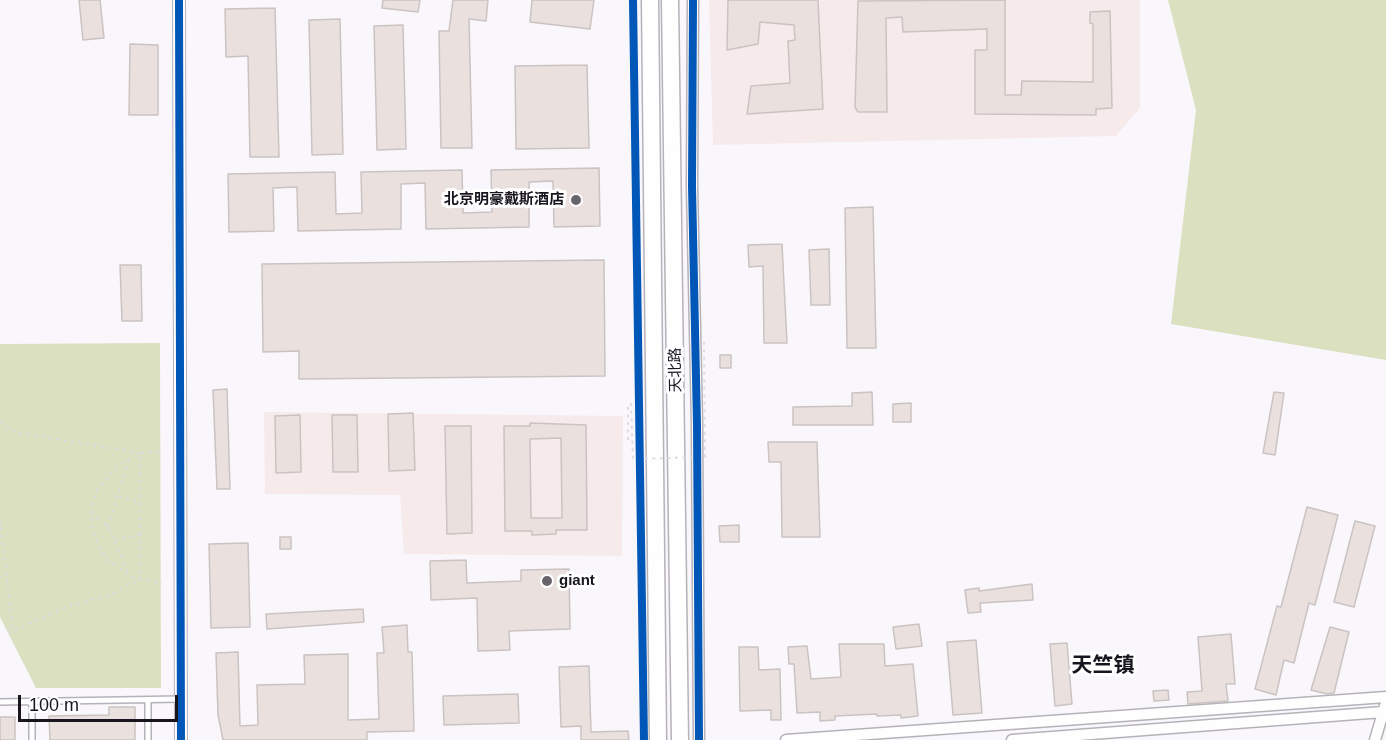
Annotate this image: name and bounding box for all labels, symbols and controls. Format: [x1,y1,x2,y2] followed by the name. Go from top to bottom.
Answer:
[444,191,564,209] place label: 北京明豪戴斯酒店
[569,193,583,207] marker: 北京明豪戴斯酒店
[667,347,685,393] street label: 天北路
[559,572,595,590] place label: giant
[540,574,554,588] marker: giant
[1072,653,1134,679] district label: 天竺镇
[21,683,182,721] scale bar
[29,695,79,715] text: 100 m

